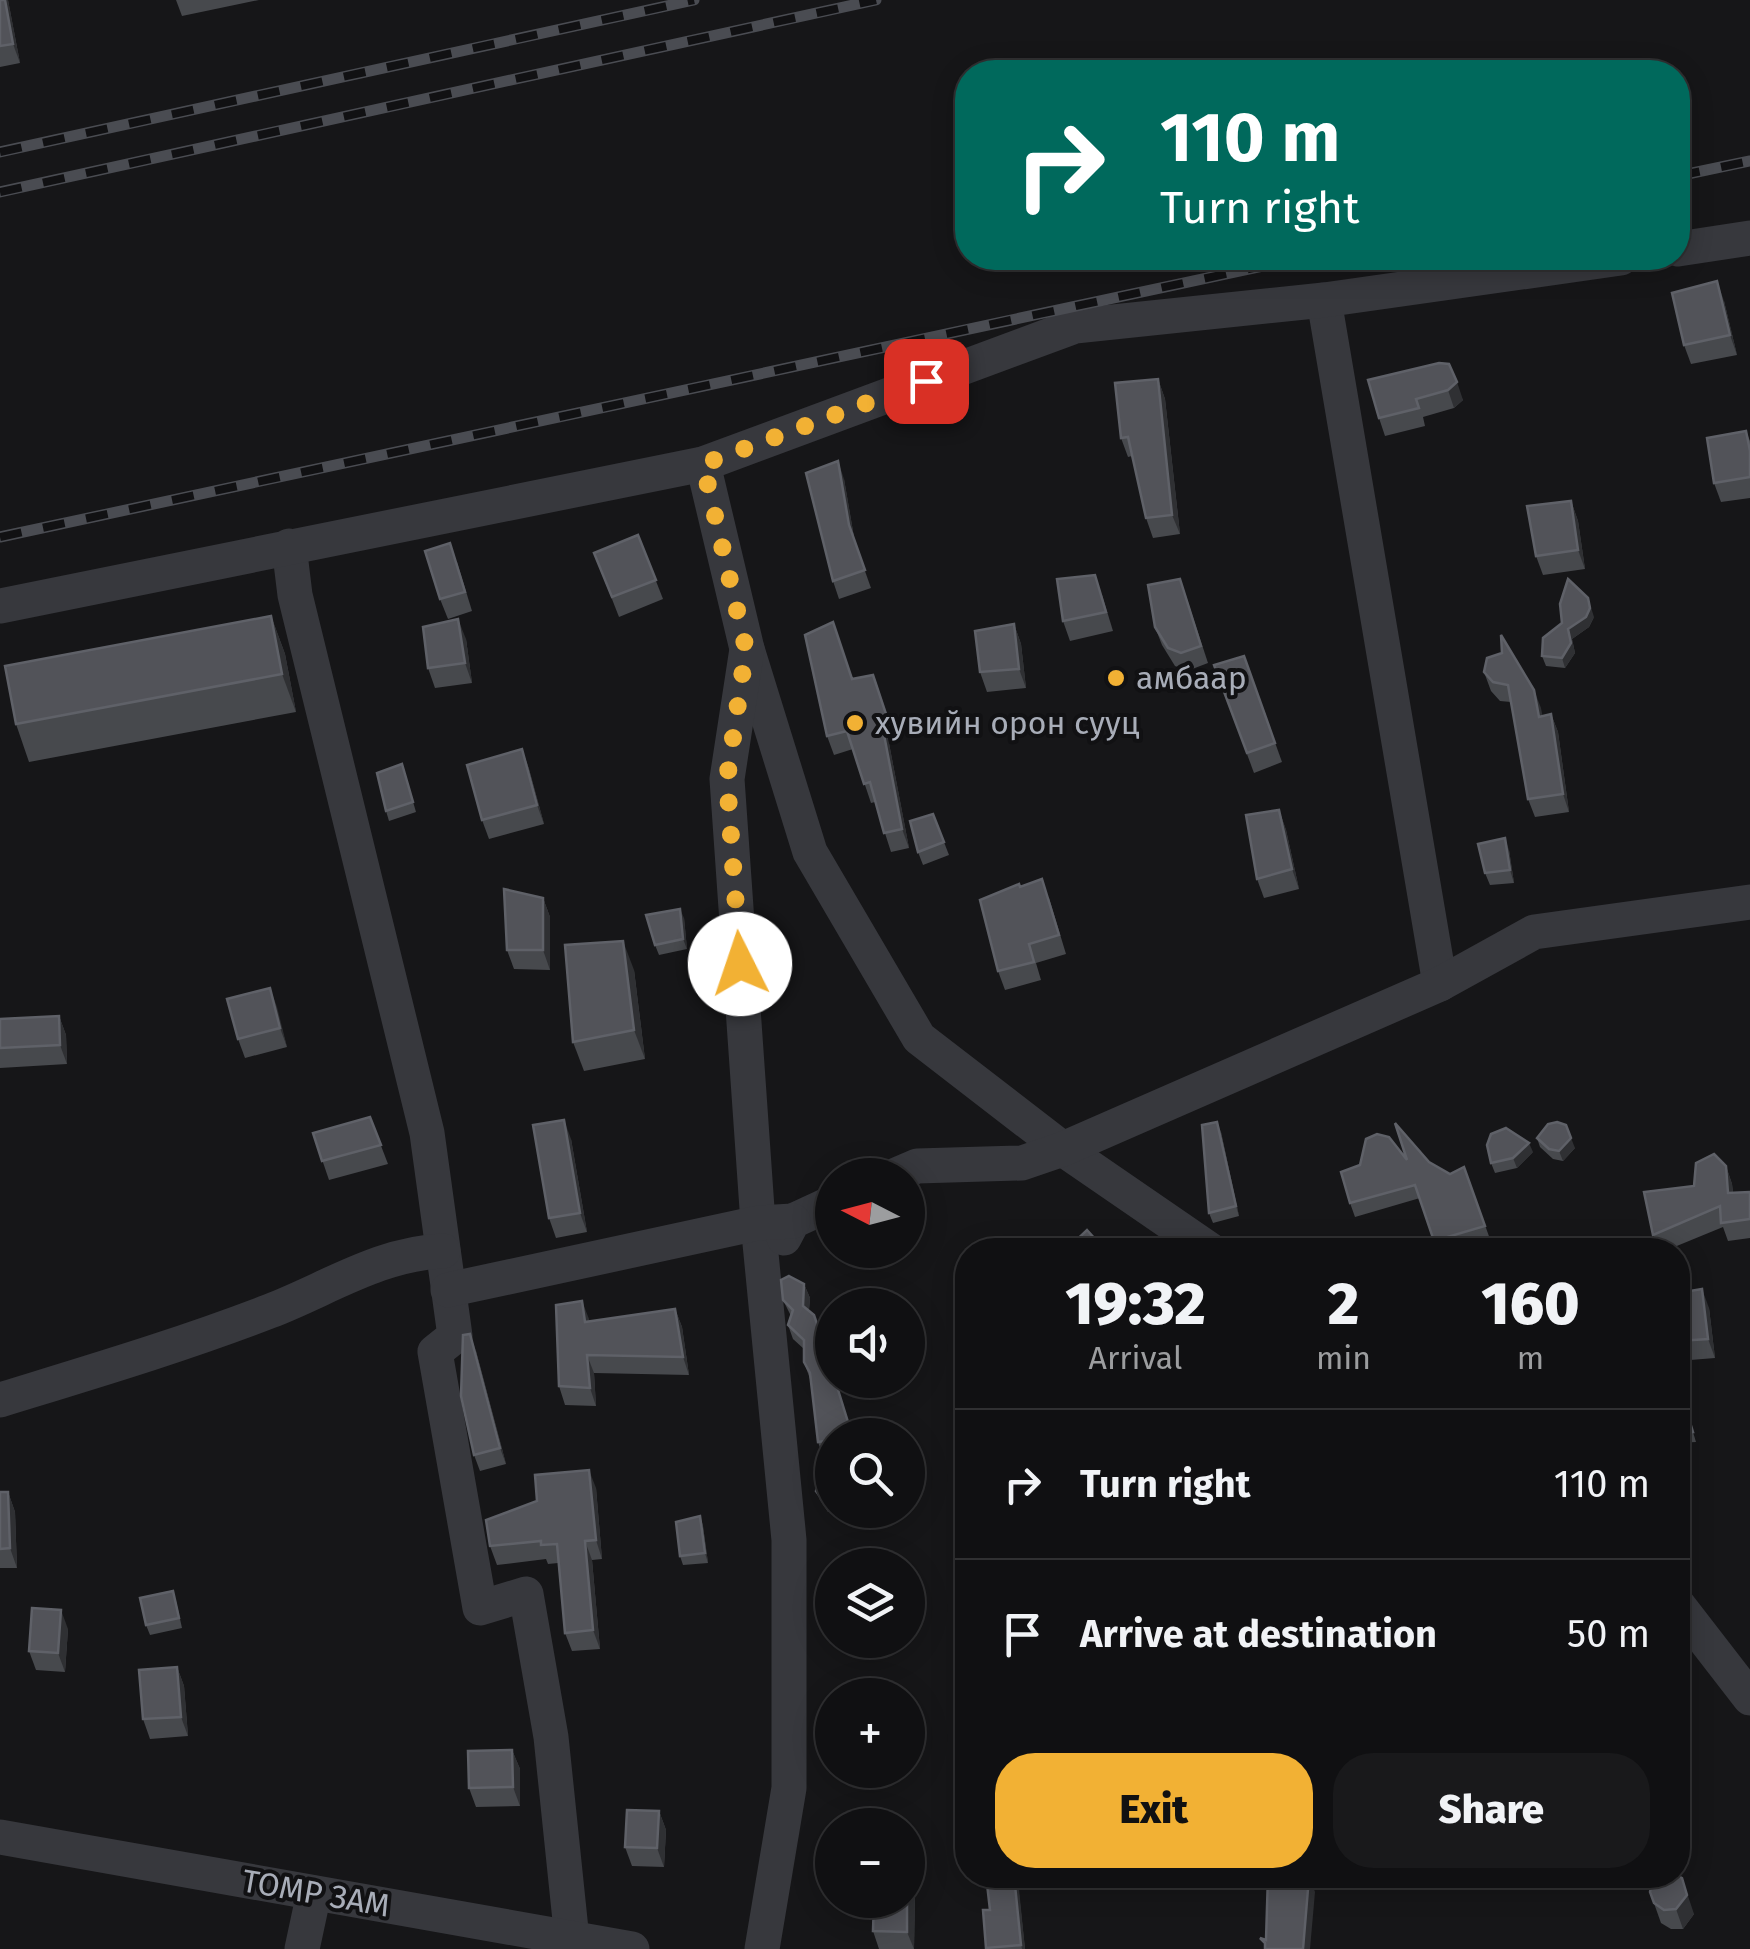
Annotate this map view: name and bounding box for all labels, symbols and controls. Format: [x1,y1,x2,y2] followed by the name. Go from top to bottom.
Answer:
[1160,96,1340,180] text: 110 m
[995,100,1125,230] icon: right
[1160,181,1359,235] text: Turn right
[884,339,969,424] pin
[899,354,954,409] icon: arrive
[1136,659,1247,697] place label: амбаар
[1105,667,1127,689] marker: амбаар
[875,704,1140,742] place label: хувийн орон сууц
[844,712,866,734] marker: хувийн орон сууц
[688,912,792,1016] position arrow
[815,1158,925,1268] north arrow
[815,1158,925,1918] map controls
[1065,1268,1206,1340] text: 19:32
[1328,1268,1359,1340] text: 2
[1481,1268,1580,1340] text: 160
[815,1288,925,1398] button: sound
[1089,1339,1182,1377] text: Arrival
[1316,1339,1371,1377] text: min
[1517,1339,1544,1377] text: m
[815,1418,925,1528] button: search
[995,1457,1050,1512] icon: right
[1080,1461,1250,1507] text: Turn right
[1554,1461,1650,1507] text: 110 m
[815,1548,925,1658] button: layers
[995,1607,1050,1662] icon: arrive
[1080,1611,1437,1657] text: Arrive at destination
[1567,1611,1650,1657] text: 50 m
[815,1678,925,1788] button: +
[995,1753,1313,1868] button: Exit
[1333,1753,1650,1868] button: Share
[815,1808,925,1918] button: −
[239,1861,393,1925] street label: ТОМР ЗАМ

